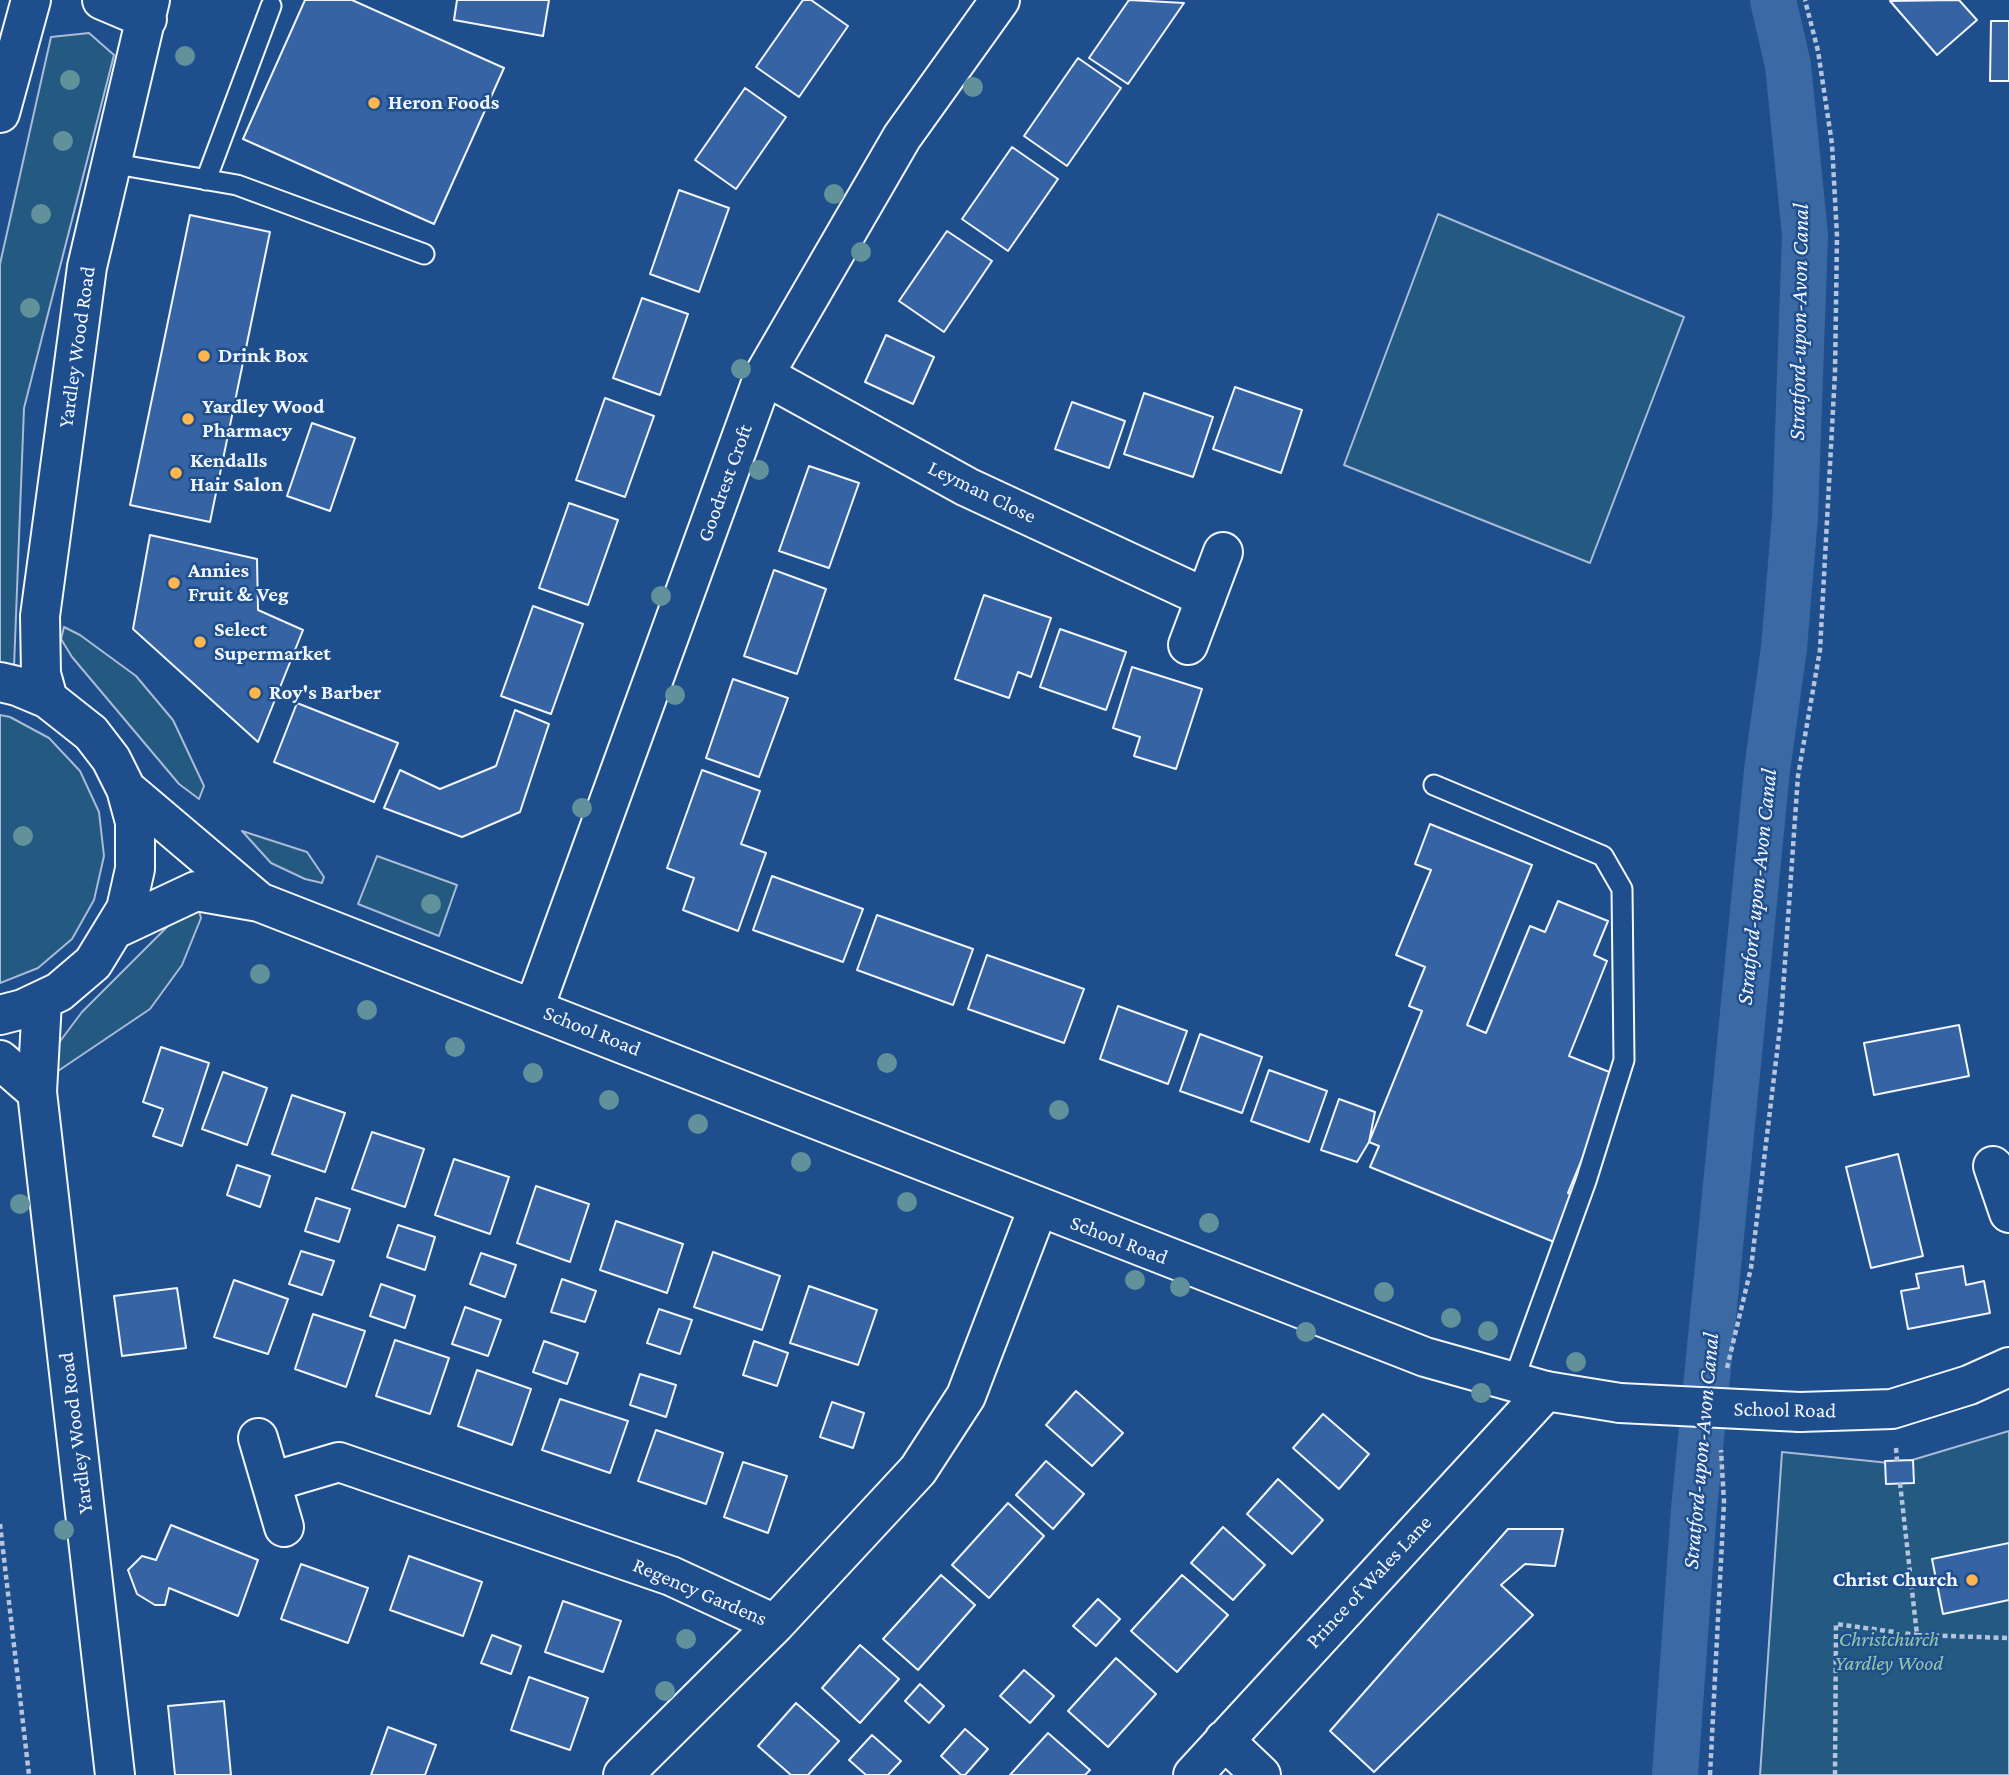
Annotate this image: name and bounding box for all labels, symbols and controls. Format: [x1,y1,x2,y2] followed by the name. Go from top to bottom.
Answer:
[388,90,499,116] place label: Heron Foods
[366,95,382,111] marker: Heron Foods
[1783,203,1815,441] water label: Stratford-upon-Avon Canal
[53,265,101,429] street label: Yardley Wood Road
[218,343,308,369] place label: Drink Box
[196,348,212,364] marker: Drink Box
[202,394,324,444] place label: Yardley Wood Pharmacy
[180,411,196,427] marker: Yardley Wood Pharmacy
[692,421,758,545] street label: Goodrest Croft
[190,448,283,498] place label: Kendalls Hair Salon
[924,455,1040,529] street label: Leyman Close
[168,465,184,481] marker: Kendalls Hair Salon
[188,558,289,608] place label: Annies Fruit & Veg
[166,575,182,591] marker: Annies Fruit & Veg
[214,617,331,667] place label: Select Supermarket
[192,634,208,650] marker: Select Supermarket
[269,680,381,706] place label: Roy's Barber
[247,685,263,701] marker: Roy's Barber
[1731,768,1783,1006] water label: Stratford-upon-Avon Canal
[540,1000,644,1062] street label: School Road
[1067,1210,1171,1270] street label: School Road
[1677,1332,1725,1570] water label: Stratford-upon-Avon Canal
[54,1351,98,1515] street label: Yardley Wood Road
[1733,1397,1837,1423] street label: School Road
[1301,1510,1437,1654] street label: Prince of Wales Lane
[629,1552,771,1632] street label: Regency Gardens
[1833,1567,1958,1593] place label: Christ Church
[1964,1572,1980,1588] marker: Christ Church
[1835,1627,1943,1677] park label: Christchurch Yardley Wood

